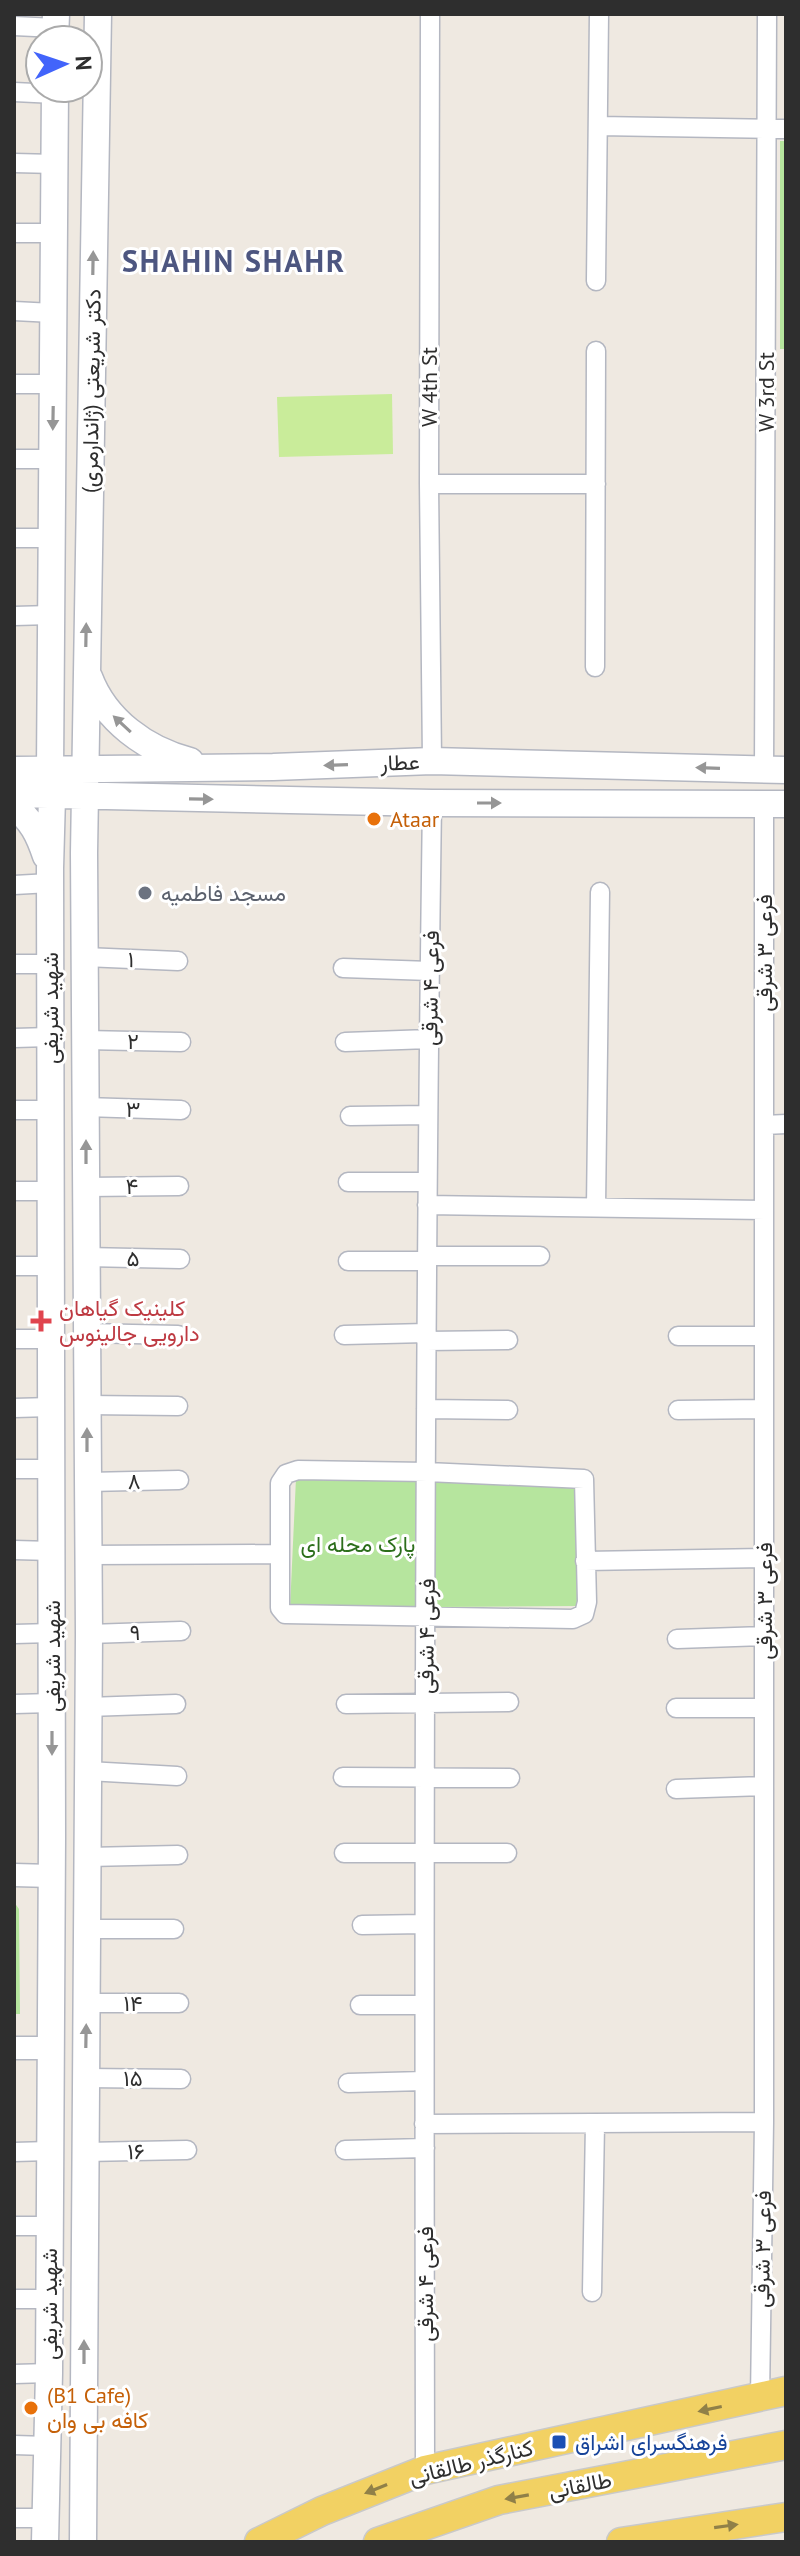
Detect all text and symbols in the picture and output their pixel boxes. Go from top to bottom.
north arrow [24,24,104,104]
text: N [70,55,98,71]
district label: SHAHIN SHAHR [122,241,346,280]
one-way arrow [87,250,99,275]
street label: دکتر شریعتی (ژاندارمری) [75,289,107,493]
street label: W 4th St [415,346,443,427]
street label: W 3rd St [752,352,780,432]
one-way arrow [46,406,59,431]
one-way arrow [80,622,93,647]
one-way arrow [113,715,132,733]
street label: عطار [379,747,420,777]
one-way arrow [323,758,348,771]
one-way arrow [695,762,720,775]
one-way arrow [189,793,214,805]
one-way arrow [477,797,502,809]
place label: Ataar [390,805,440,833]
marker: Ataar [365,810,383,828]
place label: مسجد فاطمیه [161,879,286,907]
marker: مسجد فاطمیه [136,884,154,902]
street label: فرعی ۳ شرقی [750,894,778,1012]
street label: فرعی ۴ شرقی [415,930,445,1046]
street label: ۱ [127,945,135,973]
street label: شهید شریفی [36,952,64,1064]
street label: ۲ [127,1027,139,1055]
street label: ۳ [125,1095,141,1123]
one-way arrow [80,1139,92,1164]
street label: ۴ [125,1172,139,1200]
street label: ۵ [126,1244,140,1272]
place label: کلینیک گیاهان دارویی جالینوس [59,1294,200,1347]
marker: کلینیک گیاهان دارویی جالینوس [30,1310,52,1332]
one-way arrow [81,1427,94,1452]
street label: ۸ [127,1467,141,1495]
park label: پارک محله ای [301,1530,415,1559]
street label: فرعی ۳ شرقی [750,1542,778,1660]
street label: فرعی ۴ شرقی [411,1578,441,1694]
street label: شهید شریفی [38,1600,66,1712]
street label: ۹ [129,1618,141,1646]
one-way arrow [46,1731,58,1756]
street label: ۱۴ [124,1989,142,2017]
one-way arrow [80,2023,92,2048]
street label: ۱۵ [123,2064,143,2092]
street label: ۱۶ [127,2137,145,2165]
street label: فرعی ۳ شرقی [747,2190,777,2308]
street label: فرعی ۴ شرقی [411,2226,439,2342]
street label: شهید شریفی [35,2248,63,2360]
one-way arrow [78,2339,90,2364]
place label: (B1 Cafe) کافه بی وان [47,2381,149,2434]
marker: (B1 Cafe) کافه بی وان [22,2399,40,2417]
one-way arrow [697,2403,722,2416]
place label: فرهنگسرای اشراق [575,2428,728,2456]
street label: کنارگذر طالقانی [406,2433,536,2491]
marker: فرهنگسرای اشراق [550,2433,568,2451]
street label: طالقانی [546,2465,614,2505]
one-way arrow [364,2483,388,2496]
one-way arrow [504,2491,529,2503]
one-way arrow [714,2519,739,2532]

